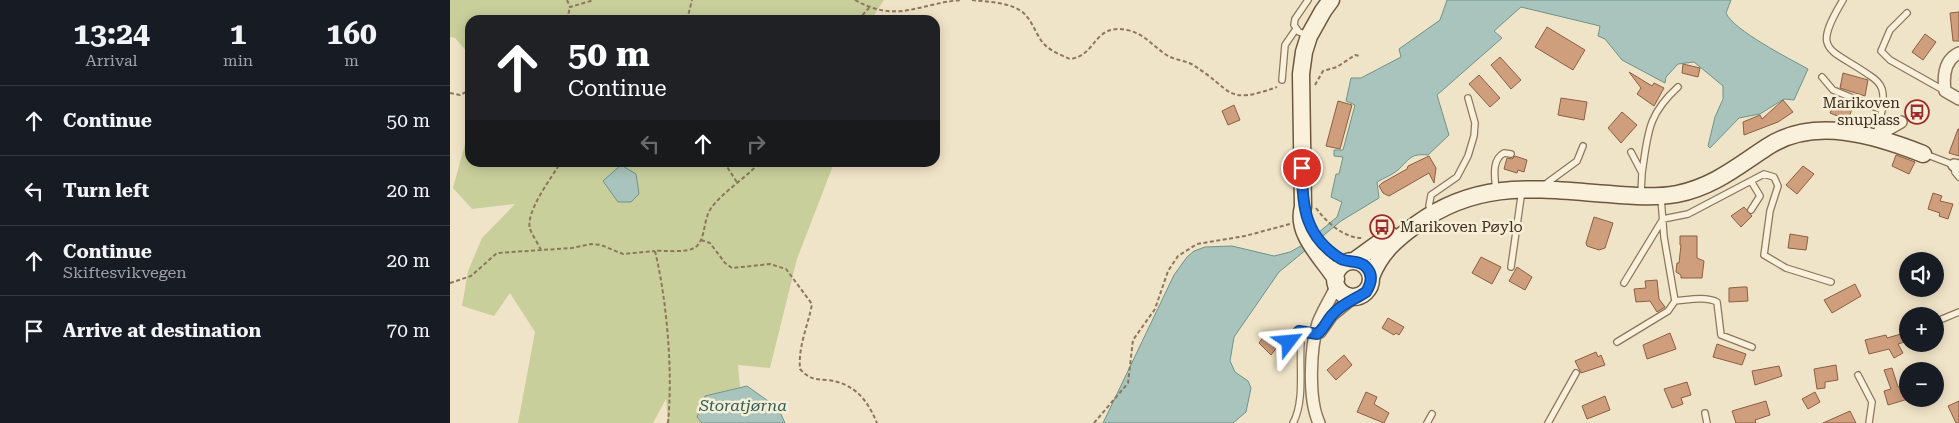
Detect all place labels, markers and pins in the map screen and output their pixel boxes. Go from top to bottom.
place label: Marikoven snuplass [1823,94,1900,129]
bus stop icon: Marikoven snuplass [1904,99,1930,125]
pin [1281,147,1323,189]
bus stop icon: Marikoven Pøylo [1369,214,1395,240]
place label: Marikoven Pøylo [1400,218,1523,236]

